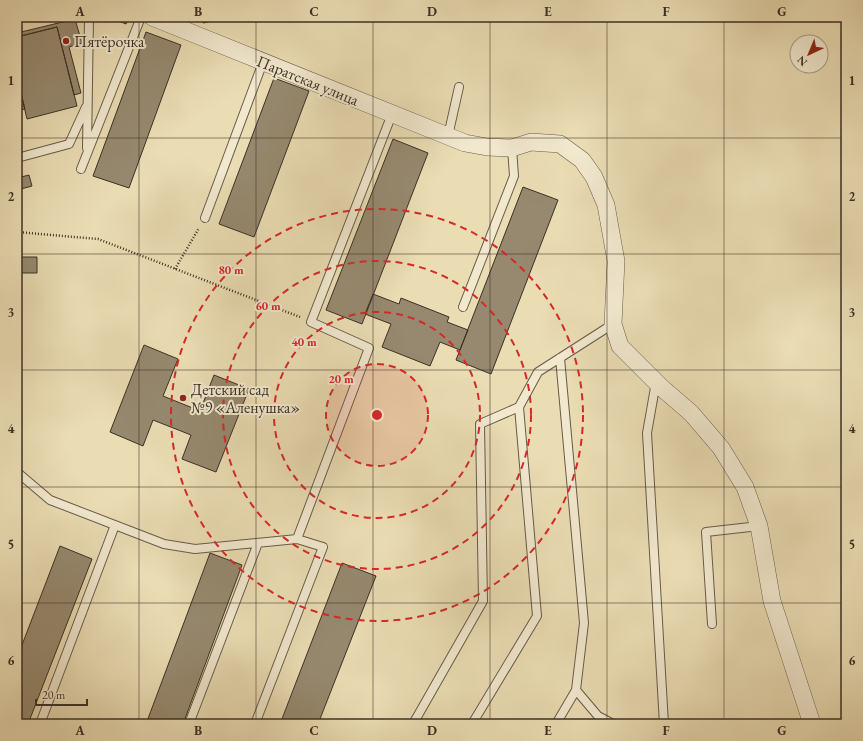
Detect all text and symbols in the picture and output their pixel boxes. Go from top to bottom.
text: A [74,3,85,20]
text: B [194,3,202,20]
text: C [309,3,319,20]
text: D [427,3,437,20]
text: E [544,3,552,20]
text: F [662,3,670,20]
text: G [777,3,787,20]
place label: Пятёрочка [74,31,145,52]
north arrow [789,34,829,74]
marker: Пятёрочка [61,36,71,46]
street label: Паратская улица [254,50,363,111]
text: N [794,53,810,69]
text: 1 [8,72,15,89]
text: 1 [849,72,856,89]
text: 2 [8,188,15,205]
text: 2 [849,188,856,205]
text: 80 m [218,262,244,278]
text: 60 m [255,298,281,314]
text: 3 [8,304,15,321]
text: 3 [849,304,856,321]
text: 40 m [291,334,317,350]
text: 20 m [328,371,354,387]
place label: Детский сад №9 «Аленушка» [191,379,300,418]
marker: Детский сад №9 «Аленушка» [178,393,188,403]
centre of rings [370,408,384,422]
text: 4 [8,420,15,437]
text: 4 [849,420,856,437]
text: 5 [8,536,14,553]
text: 5 [849,536,855,553]
text: 6 [8,652,15,669]
text: 6 [849,652,856,669]
scale bar [36,681,87,707]
text: 20 m [42,687,66,703]
text: A [74,722,85,739]
text: B [194,722,202,739]
text: C [309,722,319,739]
text: D [427,722,437,739]
text: E [544,722,552,739]
text: F [662,722,670,739]
text: G [777,722,787,739]

